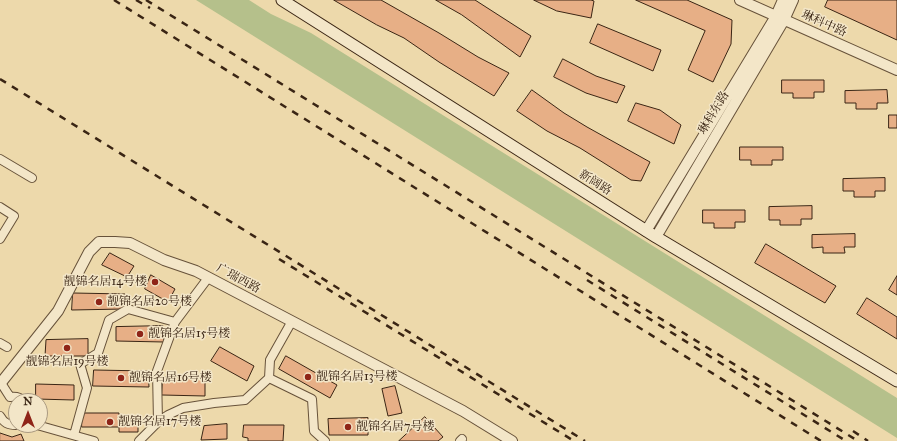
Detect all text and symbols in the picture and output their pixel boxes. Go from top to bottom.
street label: 琳科中路 [799,8,849,40]
street label: 琳科东路 [695,89,733,137]
street label: 新阔路 [576,167,614,199]
street label: 广瑞西路 [213,261,263,297]
place label: 靓锦名居14号楼 [64,275,147,289]
marker: 靓锦名居14号楼 [150,277,160,287]
place label: 靓锦名居20号楼 [107,295,192,309]
marker: 靓锦名居20号楼 [94,297,104,307]
place label: 靓锦名居15号楼 [148,327,230,341]
marker: 靓锦名居15号楼 [135,329,145,339]
marker: 靓锦名居19号楼 [62,343,72,353]
place label: 靓锦名居19号楼 [25,355,109,369]
place label: 靓锦名居13号楼 [316,370,398,384]
place label: 靓锦名居16号楼 [129,371,212,385]
marker: 靓锦名居13号楼 [303,372,313,382]
marker: 靓锦名居16号楼 [116,373,126,383]
north arrow [8,393,48,433]
text: N [23,395,33,408]
place label: 靓锦名居17号楼 [118,415,201,429]
marker: 靓锦名居17号楼 [105,417,115,427]
place label: 靓锦名居7号楼 [356,420,434,434]
marker: 靓锦名居7号楼 [343,422,353,432]

